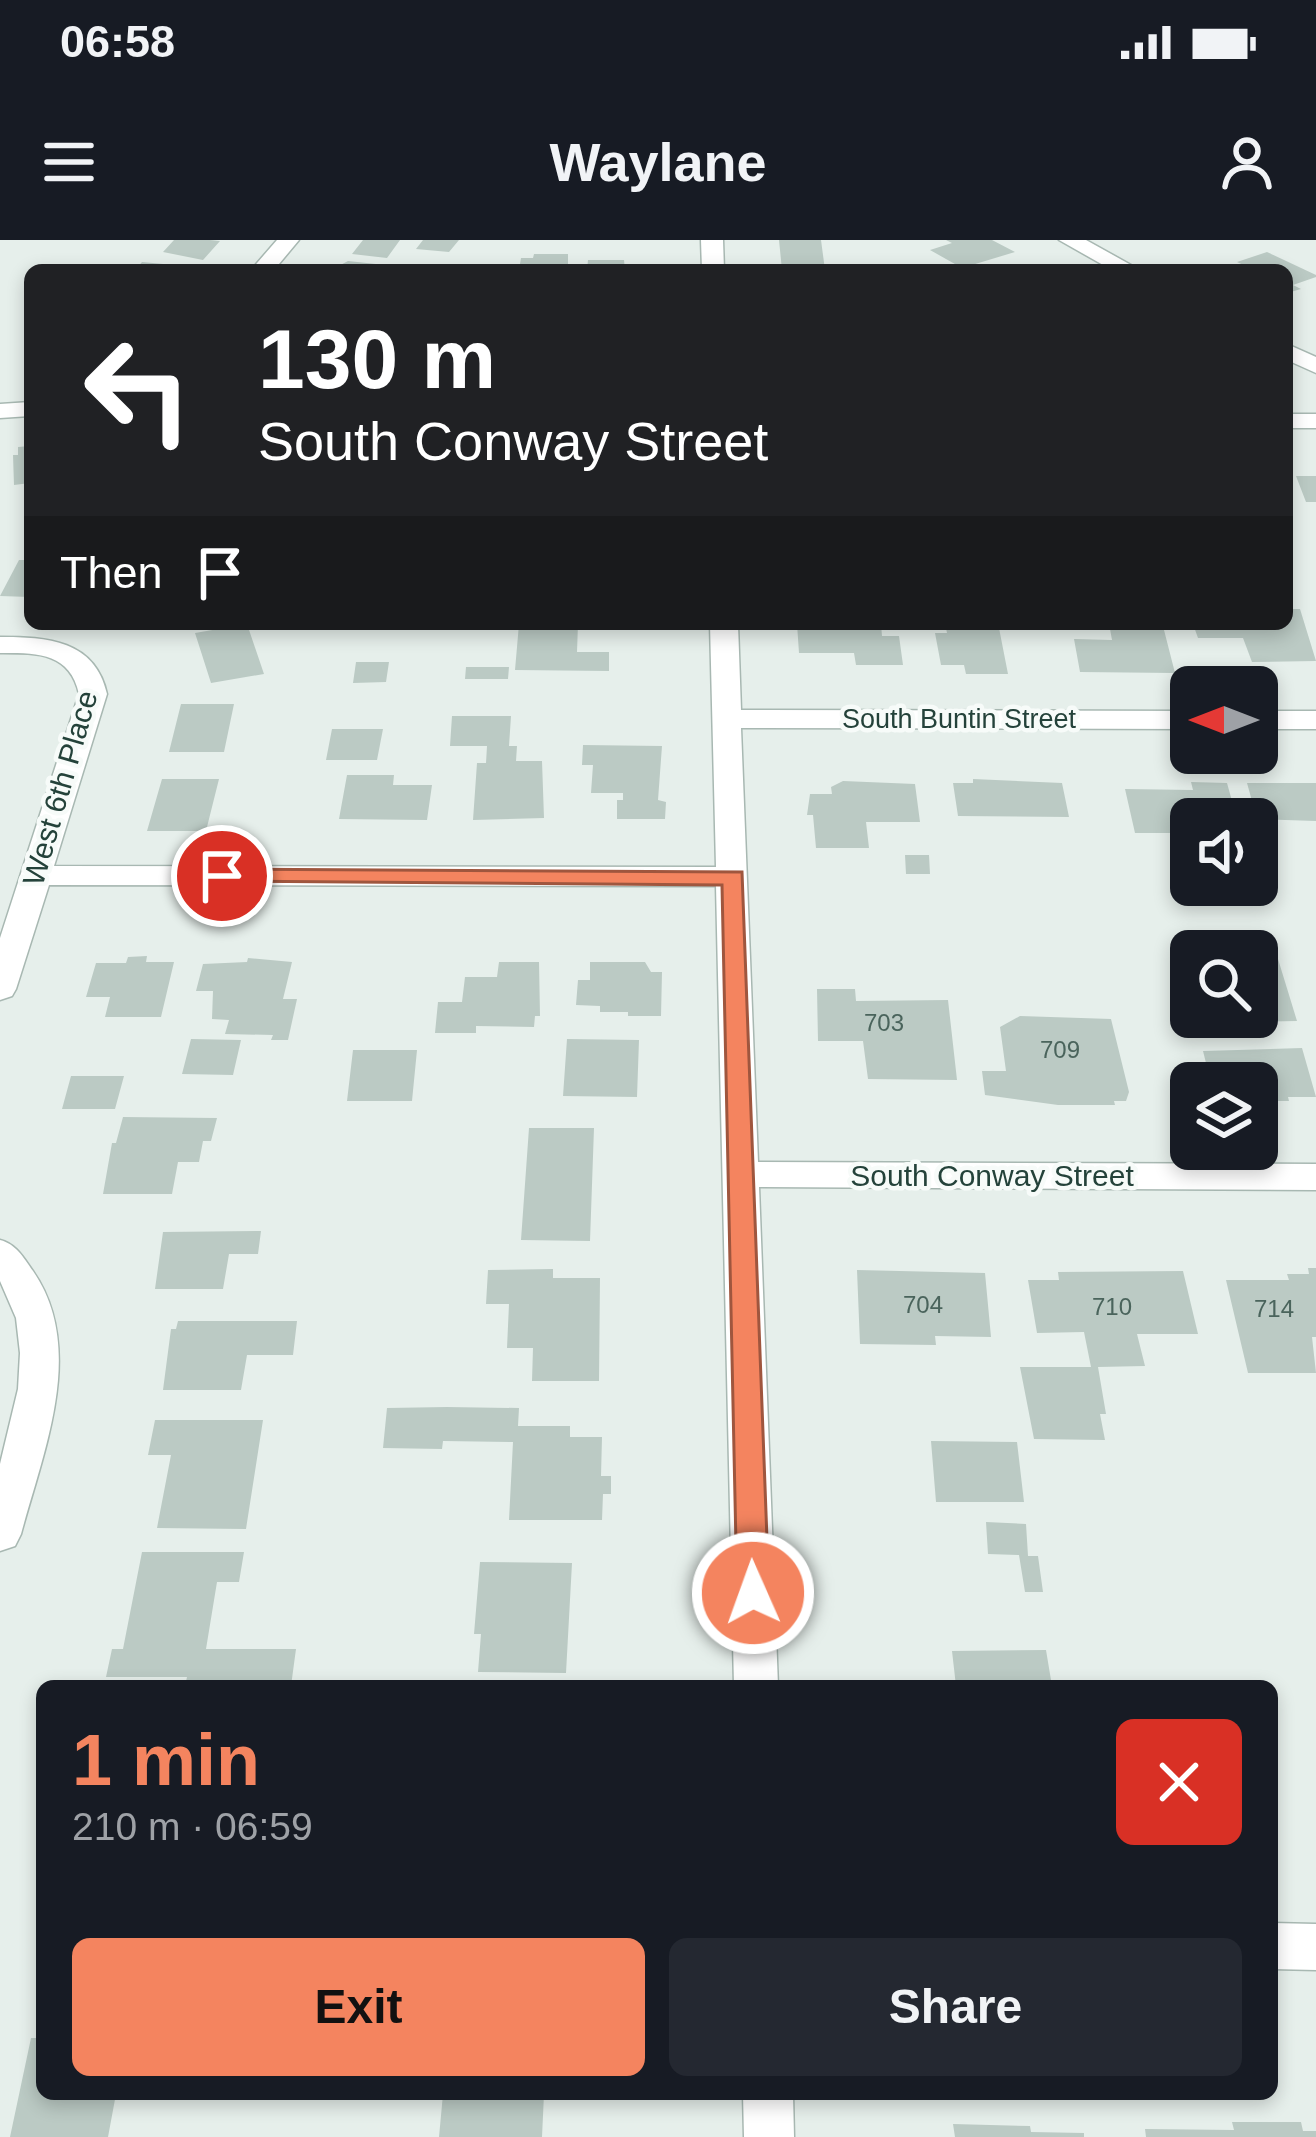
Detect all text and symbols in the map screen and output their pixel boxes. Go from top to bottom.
text: 06:58 [60,16,175,67]
icon: menu [36,129,102,195]
icon: person [1214,129,1280,195]
text: Waylane [549,132,767,192]
icon: left [60,312,216,468]
text: 130 m [258,312,496,406]
text: South Conway Street [258,411,768,471]
icon: arrive [187,540,253,606]
text: Then [60,547,163,598]
north arrow [1170,666,1278,774]
map controls [1170,666,1278,1170]
street label: West 6th Place [16,687,104,889]
street label: South Buntin Street [842,704,1077,734]
button: sound [1170,798,1278,906]
pin [171,825,273,927]
icon: arrive [189,843,255,909]
button: search [1170,930,1278,1038]
house number: 703 [864,1009,904,1036]
house number: 709 [1040,1036,1080,1063]
button: layers [1170,1062,1278,1170]
street label: South Conway Street [850,1159,1134,1192]
house number: 704 [903,1291,943,1318]
house number: 710 [1092,1293,1132,1320]
house number: 714 [1254,1295,1294,1322]
position arrow [690,1530,816,1656]
button: close [1116,1719,1242,1845]
text: 1 min [72,1720,260,1800]
text: 210 m · 06:59 [72,1805,313,1848]
button: Exit [72,1938,645,2076]
button: Share [669,1938,1242,2076]

